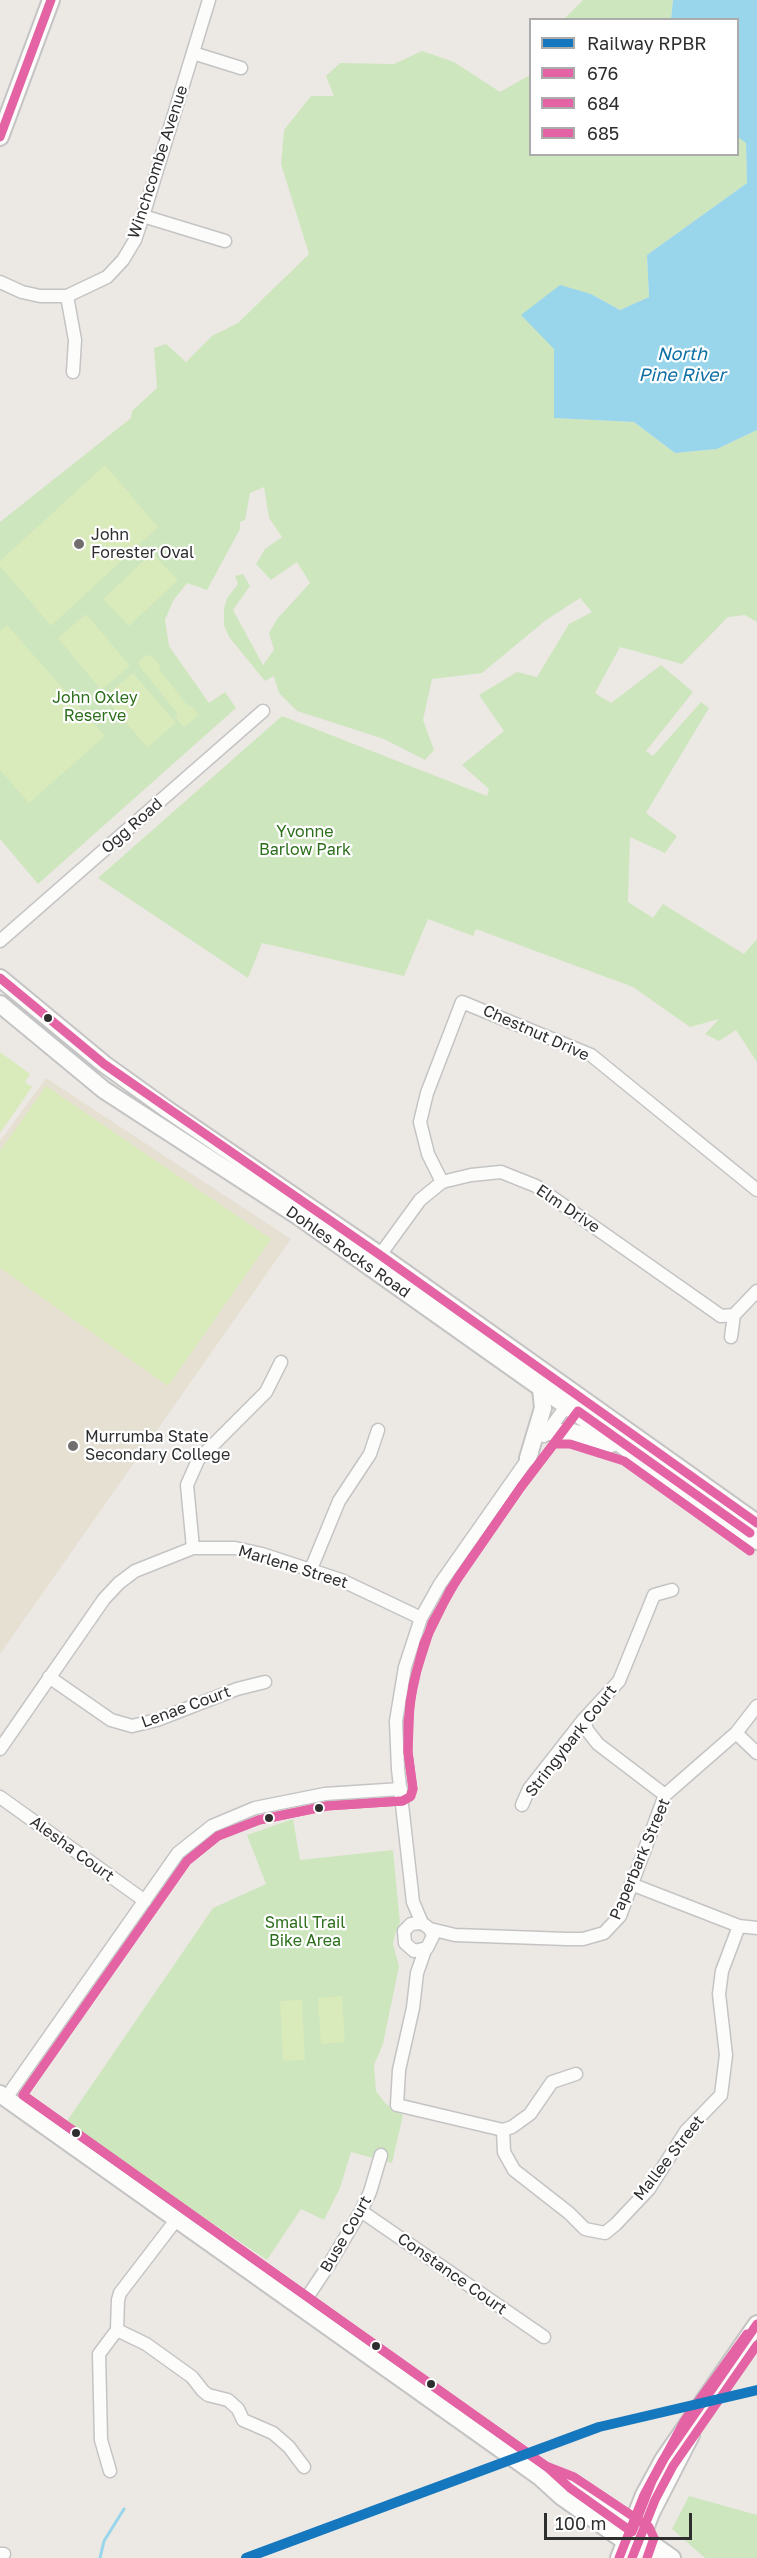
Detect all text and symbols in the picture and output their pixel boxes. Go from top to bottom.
legend [529,18,739,156]
text: Railway RPBR [587,32,707,54]
text: 676 [587,62,618,84]
street label: Winchcombe Avenue [124,83,192,241]
text: 684 [587,92,620,114]
text: 685 [587,122,619,144]
water label: North Pine River [639,343,725,386]
place label: John Forester Oval [91,525,194,563]
marker: John Forester Oval [72,537,86,551]
park label: John Oxley Reserve [52,688,138,726]
street label: Ogg Road [98,794,166,858]
park label: Yvonne Barlow Park [259,822,351,860]
street label: Chestnut Drive [480,1001,592,1065]
unlabelled marker [42,1012,54,1024]
street label: Elm Drive [533,1181,603,1237]
street label: Dohles Rocks Road [282,1202,414,1302]
place label: Murrumba State Secondary College [85,1427,230,1465]
marker: Murrumba State Secondary College [66,1439,80,1453]
street label: Marlene Street [236,1541,350,1593]
street label: Stringybark Court [521,1681,621,1801]
street label: Lenae Court [139,1682,233,1732]
street label: Paperbark Street [606,1795,674,1923]
unlabelled marker [313,1802,325,1814]
street label: Alesha Court [26,1812,118,1886]
unlabelled marker [263,1812,275,1824]
park label: Small Trail Bike Area [265,1913,345,1951]
street label: Mallee Street [630,2112,708,2204]
unlabelled marker [70,2127,82,2139]
street label: Buse Court [316,2192,376,2276]
street label: Constance Court [394,2229,510,2319]
unlabelled marker [370,2340,382,2352]
unlabelled marker [425,2378,437,2390]
scale bar [547,2501,696,2539]
text: 100 m [555,2512,606,2534]

